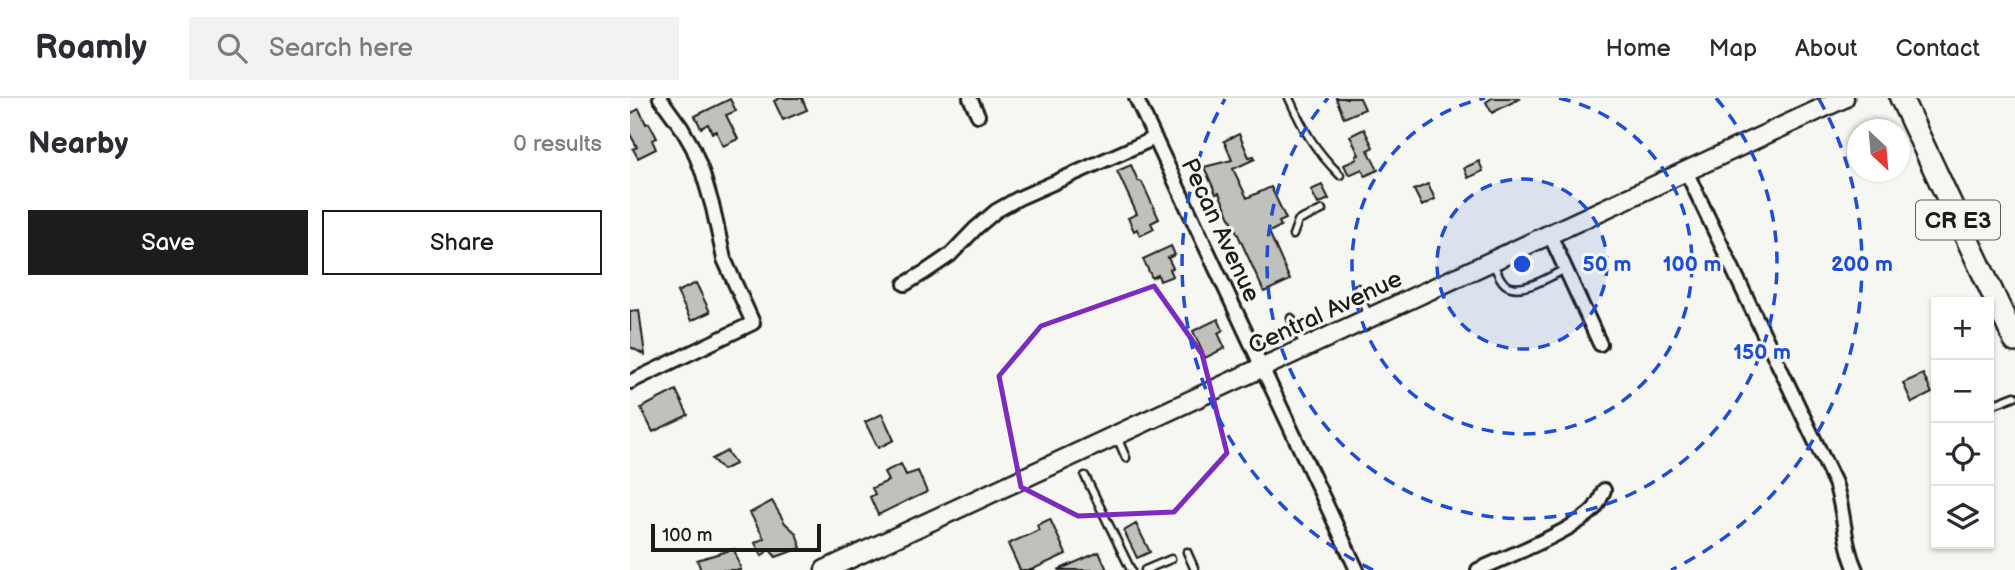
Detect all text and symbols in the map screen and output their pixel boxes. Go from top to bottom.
search box [189,17,679,80]
text: Roamly [35,28,147,68]
icon: search [213,29,251,67]
text: Search here [269,33,413,64]
text: Home [1606,34,1671,63]
text: Map [1709,34,1757,63]
text: About [1795,34,1857,63]
text: Contact [1895,34,1980,63]
north arrow [1847,119,1910,182]
text: Nearby [28,126,128,162]
text: 0 results [513,130,602,158]
street label: Pecan Avenue [1175,154,1267,307]
road number: CR E3 [1916,200,2000,239]
button: Save [28,210,308,275]
button: Share [322,210,602,275]
centre of rings [1510,252,1534,276]
text: 50 m [1583,252,1631,277]
text: 100 m [1663,252,1721,277]
text: 200 m [1831,252,1893,277]
street label: Central Avenue [1244,264,1407,361]
map controls [1931,297,1994,549]
button: + [1931,297,1994,360]
text: 150 m [1733,340,1791,365]
button: − [1931,360,1994,423]
button: locate [1931,423,1994,486]
button: layers [1931,486,1994,549]
scale bar [651,521,821,553]
text: 100 m [662,524,713,547]

